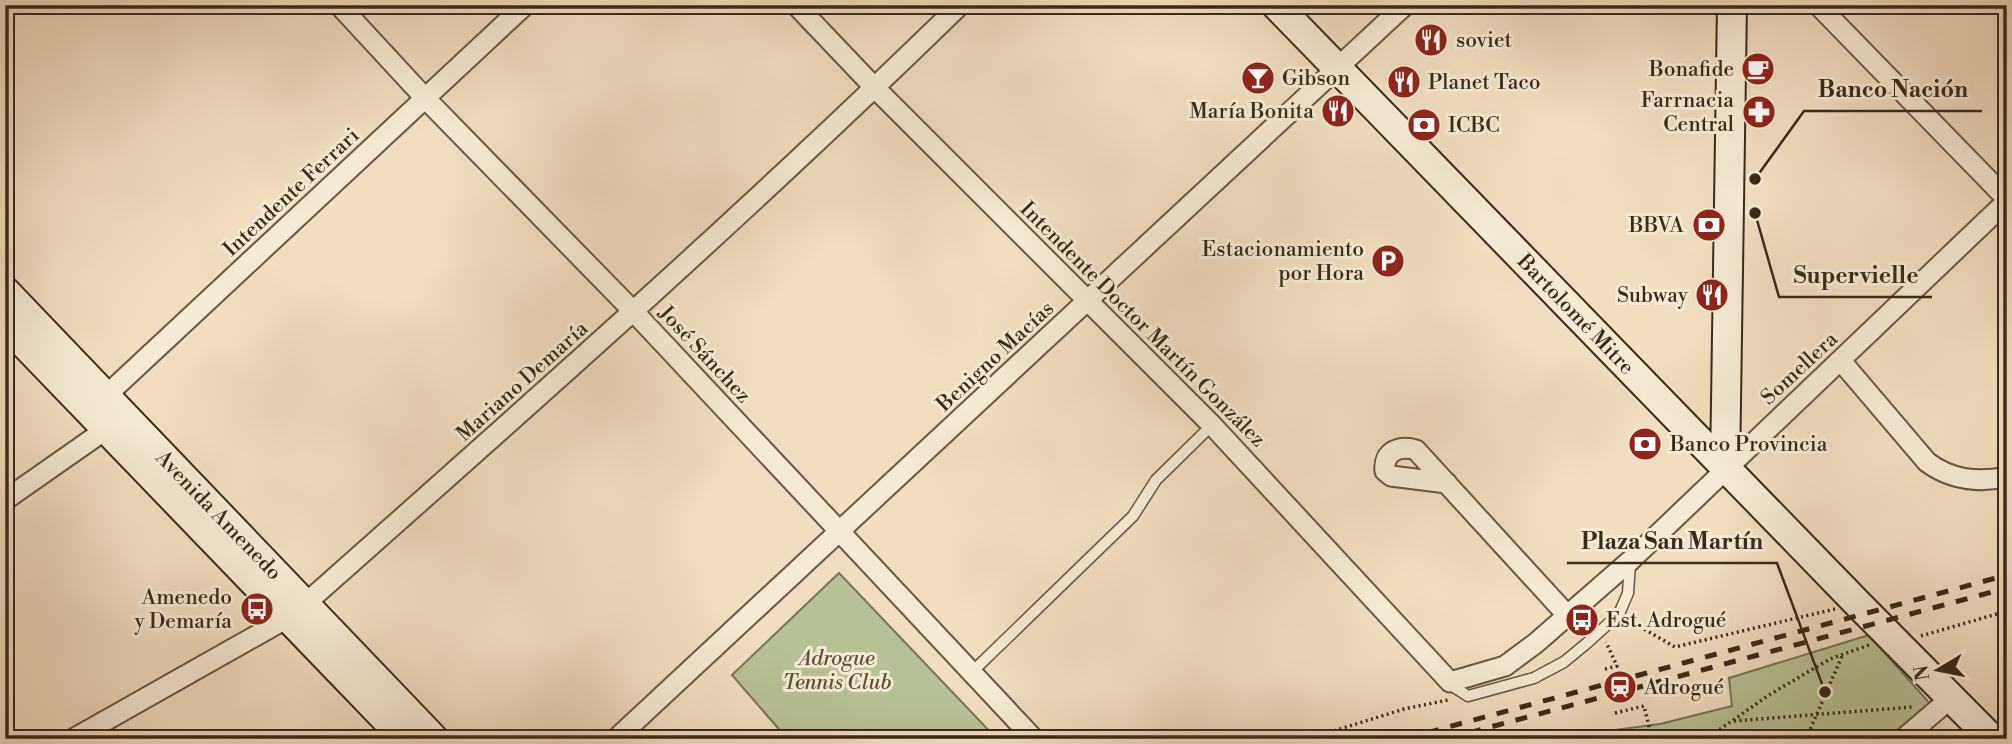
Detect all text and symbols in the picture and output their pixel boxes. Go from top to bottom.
restaurant icon: soviet [1412,21,1450,59]
place label: soviet [1456,28,1513,54]
cafe icon: Bonafide [1739,50,1777,88]
place label: Bonafide [1648,57,1734,83]
bar icon: Gibson [1239,59,1277,97]
restaurant icon: Planet Taco [1385,63,1423,101]
place label: Gibson [1282,66,1350,92]
callout: Banco Nación [1804,67,1982,111]
place label: Planet Taco [1428,70,1541,96]
text: Banco Nación [1818,76,1968,104]
place label: Farrnacia Central [1641,88,1734,138]
restaurant icon: María Bonita [1319,92,1357,130]
pharmacy icon: Farrnacia Central [1740,93,1778,131]
place label: María Bonita [1189,99,1314,125]
bank icon: ICBC [1405,106,1443,144]
place label: ICBC [1448,113,1500,139]
street label: Intendente Ferrari [218,123,365,262]
street label: Intendente Doctor Martín González [1014,196,1271,453]
bank icon: BBVA [1690,206,1728,244]
place label: BBVA [1628,213,1685,239]
place label: Estacionamiento por Hora [1202,237,1364,287]
parking icon: Estacionamiento por Hora [1369,242,1407,280]
street label: Bartolomé Mitre [1511,248,1639,380]
callout: Supervielle [1779,253,1932,297]
text: Supervielle [1793,262,1919,290]
restaurant icon: Subway [1693,276,1731,314]
place label: Subway [1617,283,1689,309]
street label: Benigno Macías [931,296,1060,418]
street label: José Sánchez [652,300,756,409]
street label: Mariano Demaría [452,316,594,448]
street label: Somellera [1756,326,1844,411]
bank icon: Banco Provincia [1626,425,1664,463]
place label: Banco Provincia [1669,432,1828,458]
street label: Avenida Amenedo [149,445,287,586]
callout: Plaza San Martín [1567,519,1777,563]
text: Plaza San Martín [1581,528,1763,556]
place label: Amenedo y Demaría [133,585,232,635]
bus stop icon: Amenedo y Demaría [238,590,276,628]
bus stop icon: Est. Adrogué [1563,601,1601,639]
place label: Est. Adrogué [1606,608,1726,634]
north arrow [1904,636,1974,706]
park label: Adrogue Tennis Club [783,646,891,696]
text: N [1909,663,1935,682]
station icon: Adrogué [1601,668,1639,706]
place label: Adrogué [1643,675,1724,701]

